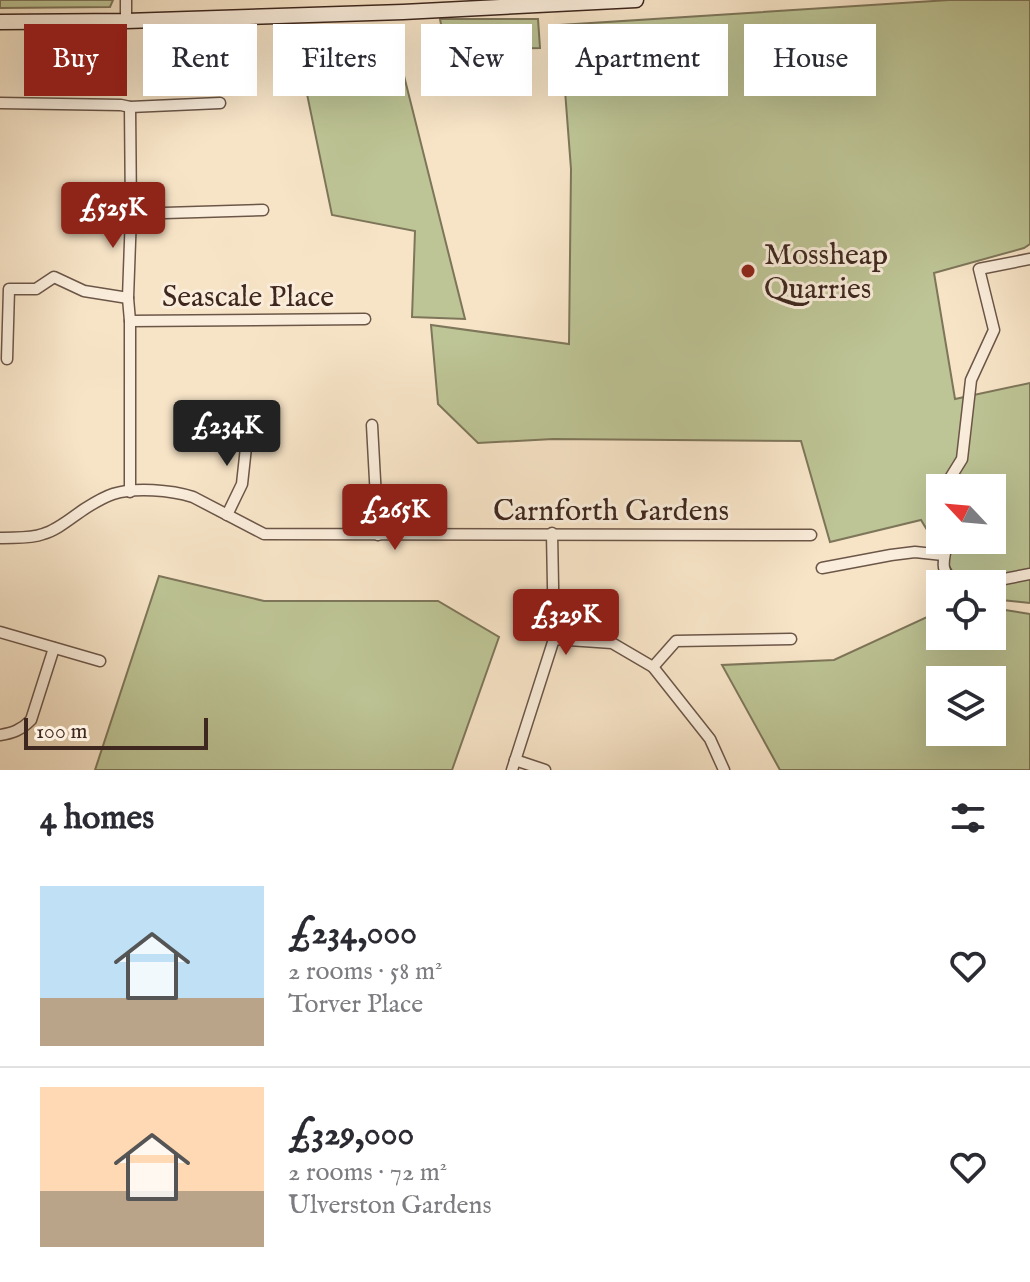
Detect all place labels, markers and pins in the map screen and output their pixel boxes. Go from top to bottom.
pin: £525K [57,182,169,250]
place label: Mossheap Quarries [764,237,888,309]
marker: Mossheap Quarries [739,262,757,280]
pin: £234K [171,400,283,468]
pin: £265K [339,484,451,552]
pin: £329K [510,589,622,657]

